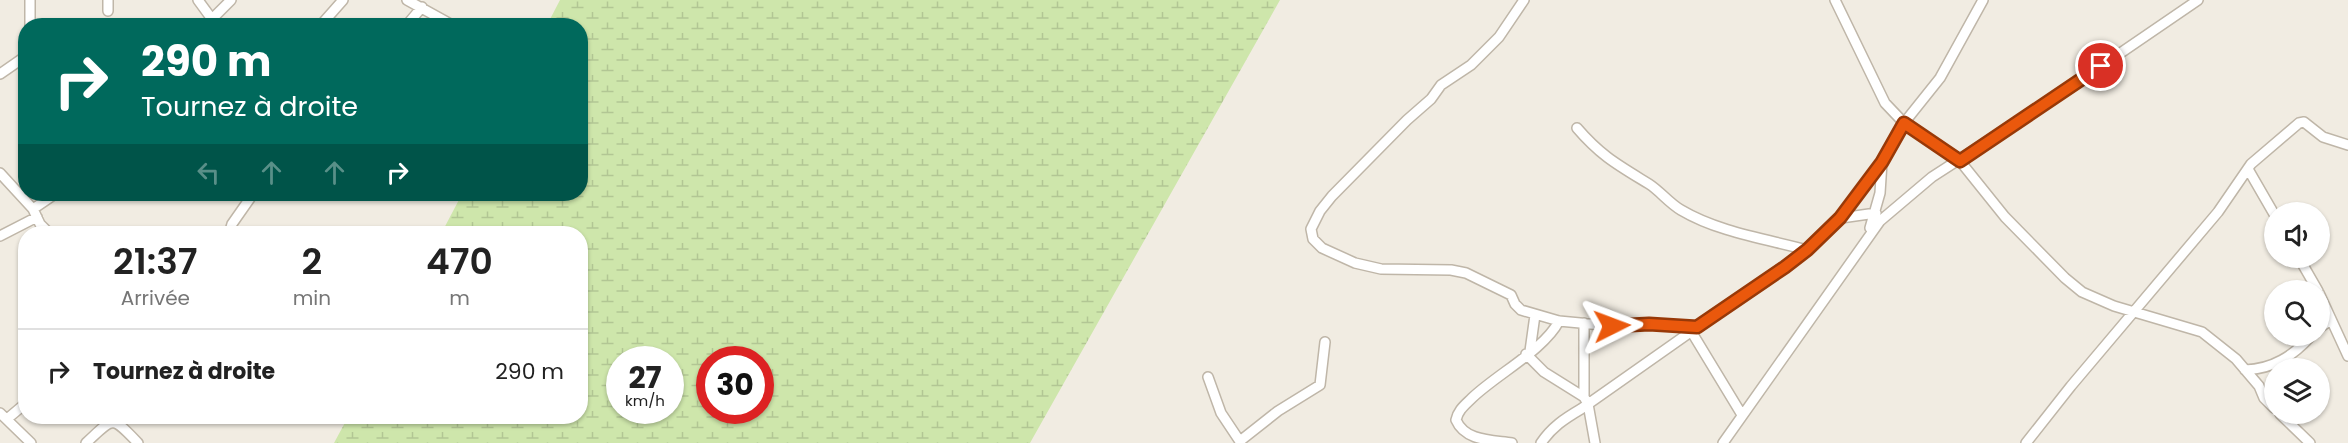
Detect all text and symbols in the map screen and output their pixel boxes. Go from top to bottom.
text: 290 m [141,32,272,91]
pin [2075,40,2126,91]
icon: right [42,42,120,120]
icon: arrive [2084,49,2117,82]
text: Tournez à droite [141,88,358,125]
icon: left [192,156,225,189]
icon: ahead [255,156,288,189]
icon: ahead [318,156,351,189]
icon: right [381,156,414,189]
map controls [2264,202,2330,424]
button: sound [2264,202,2330,268]
text: 21:37 [113,236,198,287]
text: 2 [301,236,322,287]
text: 470 [426,236,493,287]
button: search [2264,280,2330,346]
text: Arrivée [121,284,190,312]
text: min [293,284,331,312]
text: m [449,284,470,312]
position arrow [1580,294,1644,358]
speed limit sign: 30 [696,346,774,424]
icon: right [42,355,75,388]
text: Tournez à droite [93,356,275,387]
text: 290 m [495,356,564,387]
text: 27 [628,356,662,399]
button: layers [2264,358,2330,424]
text: km/h [625,390,665,411]

